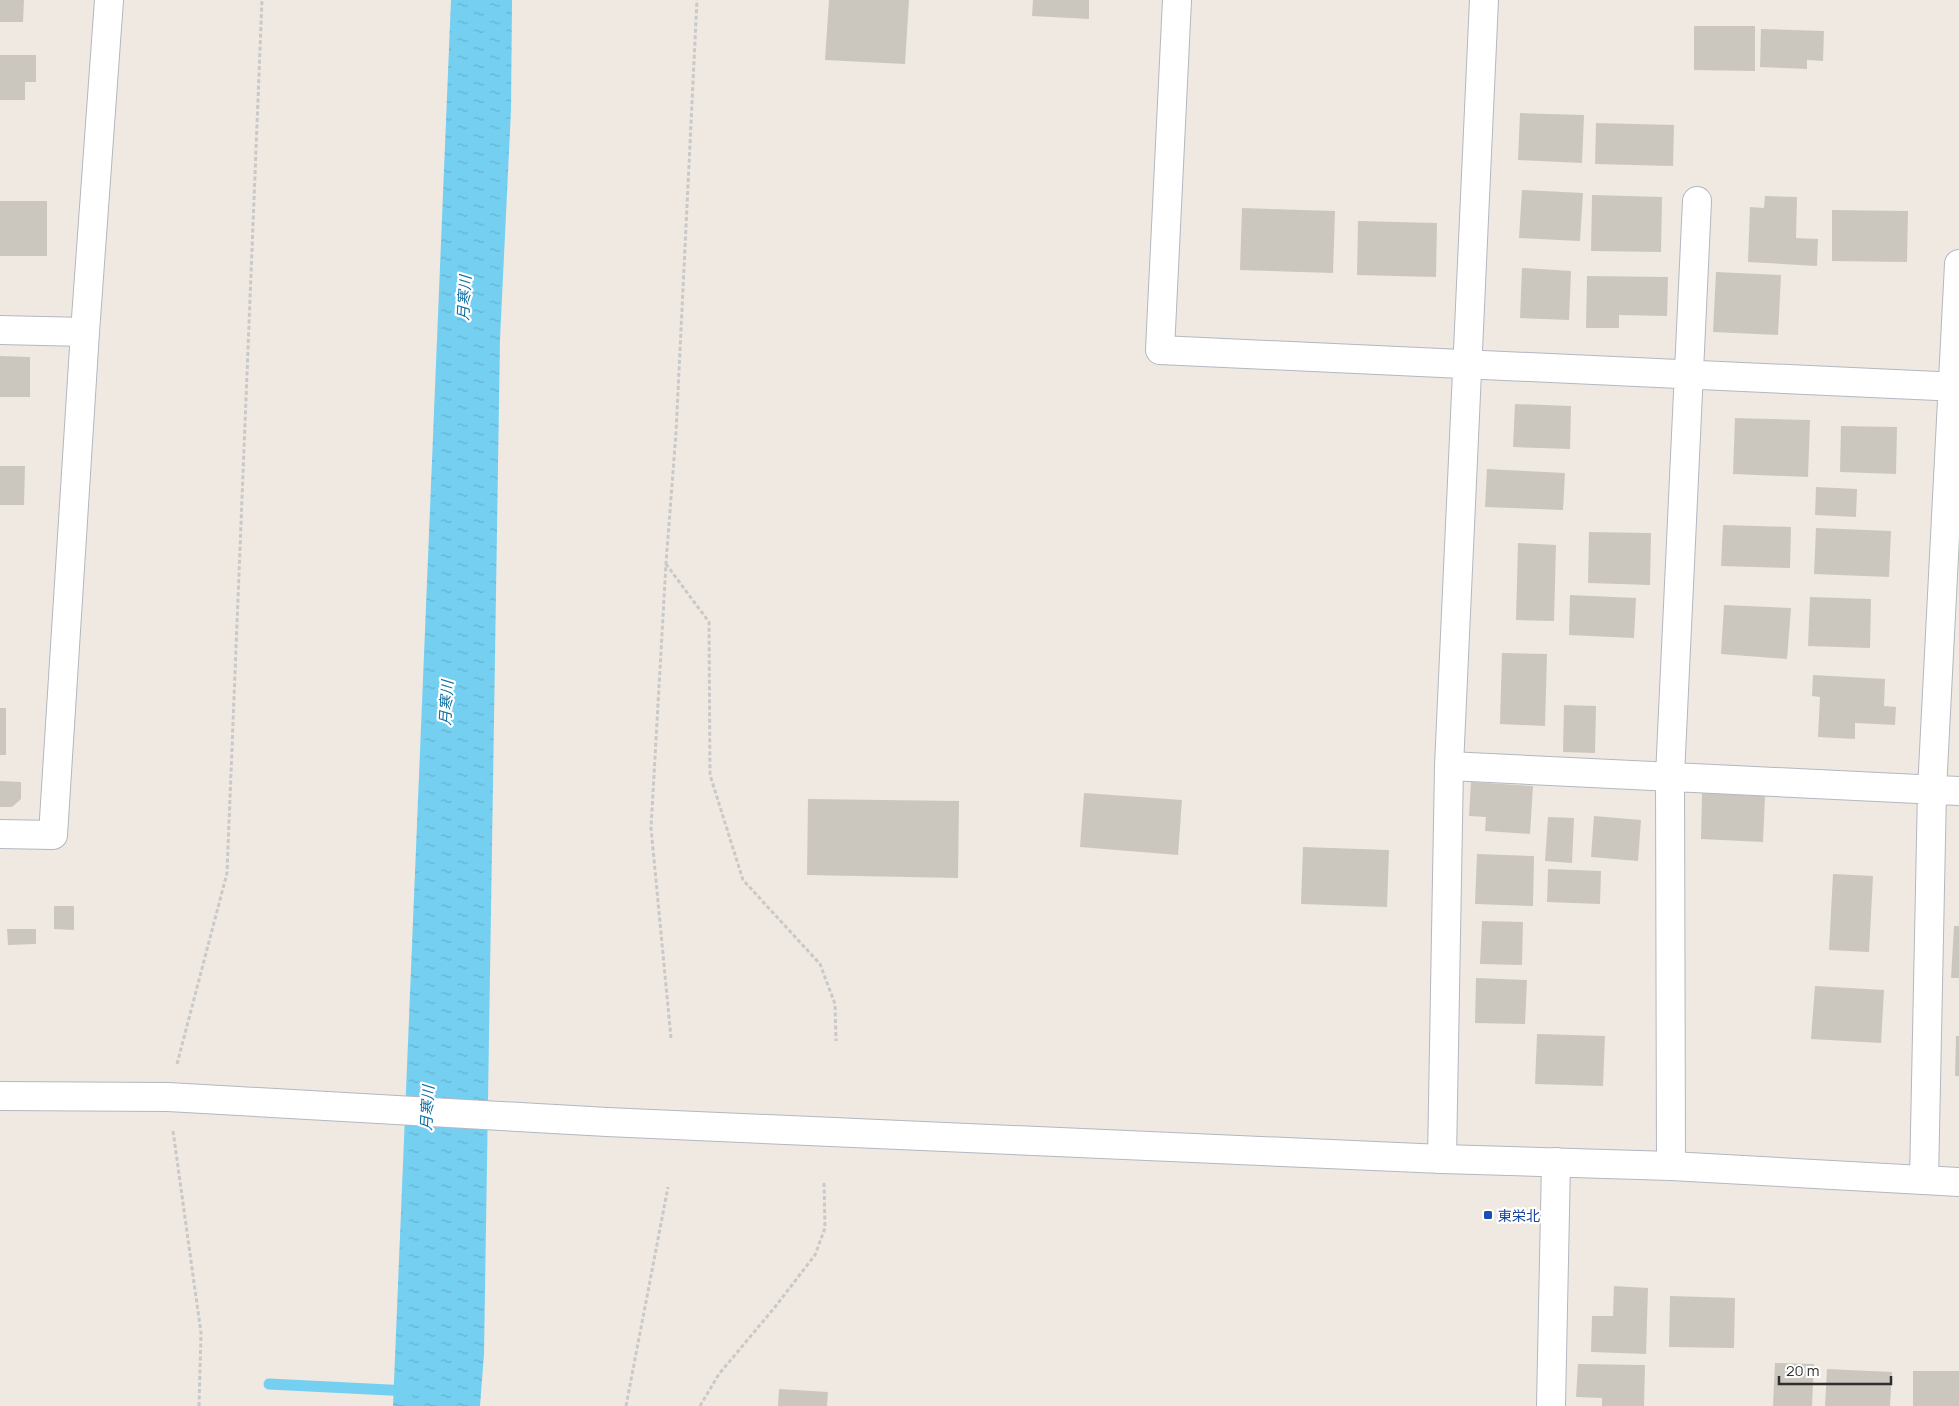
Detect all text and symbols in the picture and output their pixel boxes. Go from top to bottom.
water label: 月寒川 [452,273,476,321]
water label: 月寒川 [434,678,458,726]
water label: 月寒川 [415,1083,439,1131]
place label: 東栄北 [1498,1206,1540,1225]
marker: 東栄北 [1482,1209,1494,1221]
scale bar [1779,1354,1892,1386]
text: 20 m [1786,1360,1819,1381]

